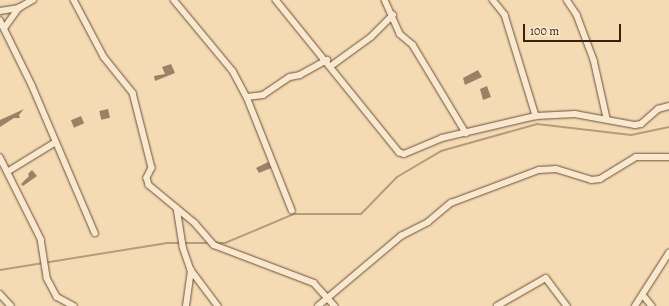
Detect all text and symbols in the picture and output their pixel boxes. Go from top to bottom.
scale bar [525,16,623,42]
text: 100 m [530,23,559,39]

